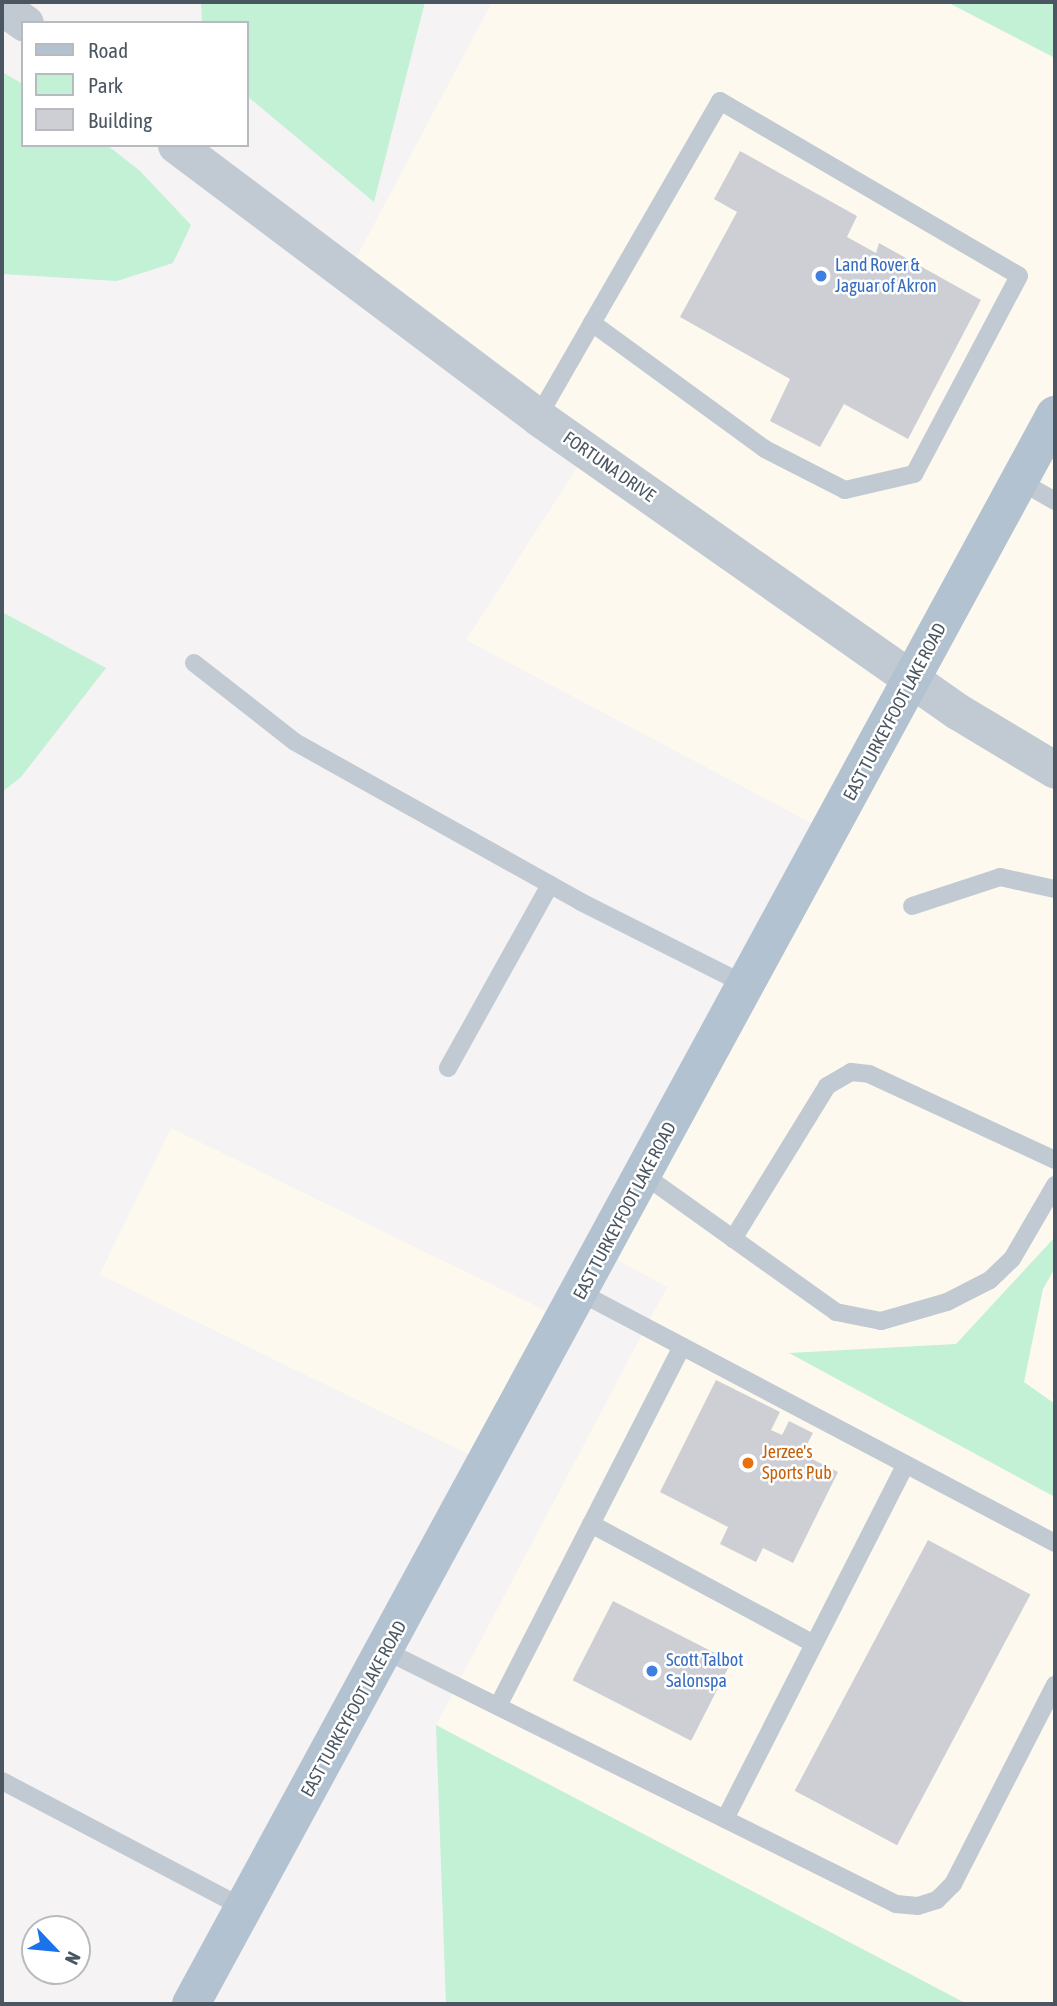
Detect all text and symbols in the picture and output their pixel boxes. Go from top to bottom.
legend [21,21,248,147]
text: Road [88,38,128,62]
text: Park [88,73,123,97]
text: Building [88,108,152,132]
place label: Land Rover & Jaguar of Akron [835,255,937,298]
marker: Land Rover & Jaguar of Akron [813,268,829,284]
street label: FORTUNA DRIVE [559,427,659,507]
street label: EAST TURKEYFOOT LAKE ROAD [839,620,951,804]
street label: EAST TURKEYFOOT LAKE ROAD [569,1119,681,1303]
place label: Jerzee's Sports Pub [762,1442,832,1484]
marker: Jerzee's Sports Pub [740,1455,756,1471]
street label: EAST TURKEYFOOT LAKE ROAD [297,1617,411,1801]
place label: Scott Talbot Salonspa [666,1650,743,1692]
marker: Scott Talbot Salonspa [644,1663,660,1679]
north arrow [21,1915,91,1985]
text: N [61,1948,85,1968]

